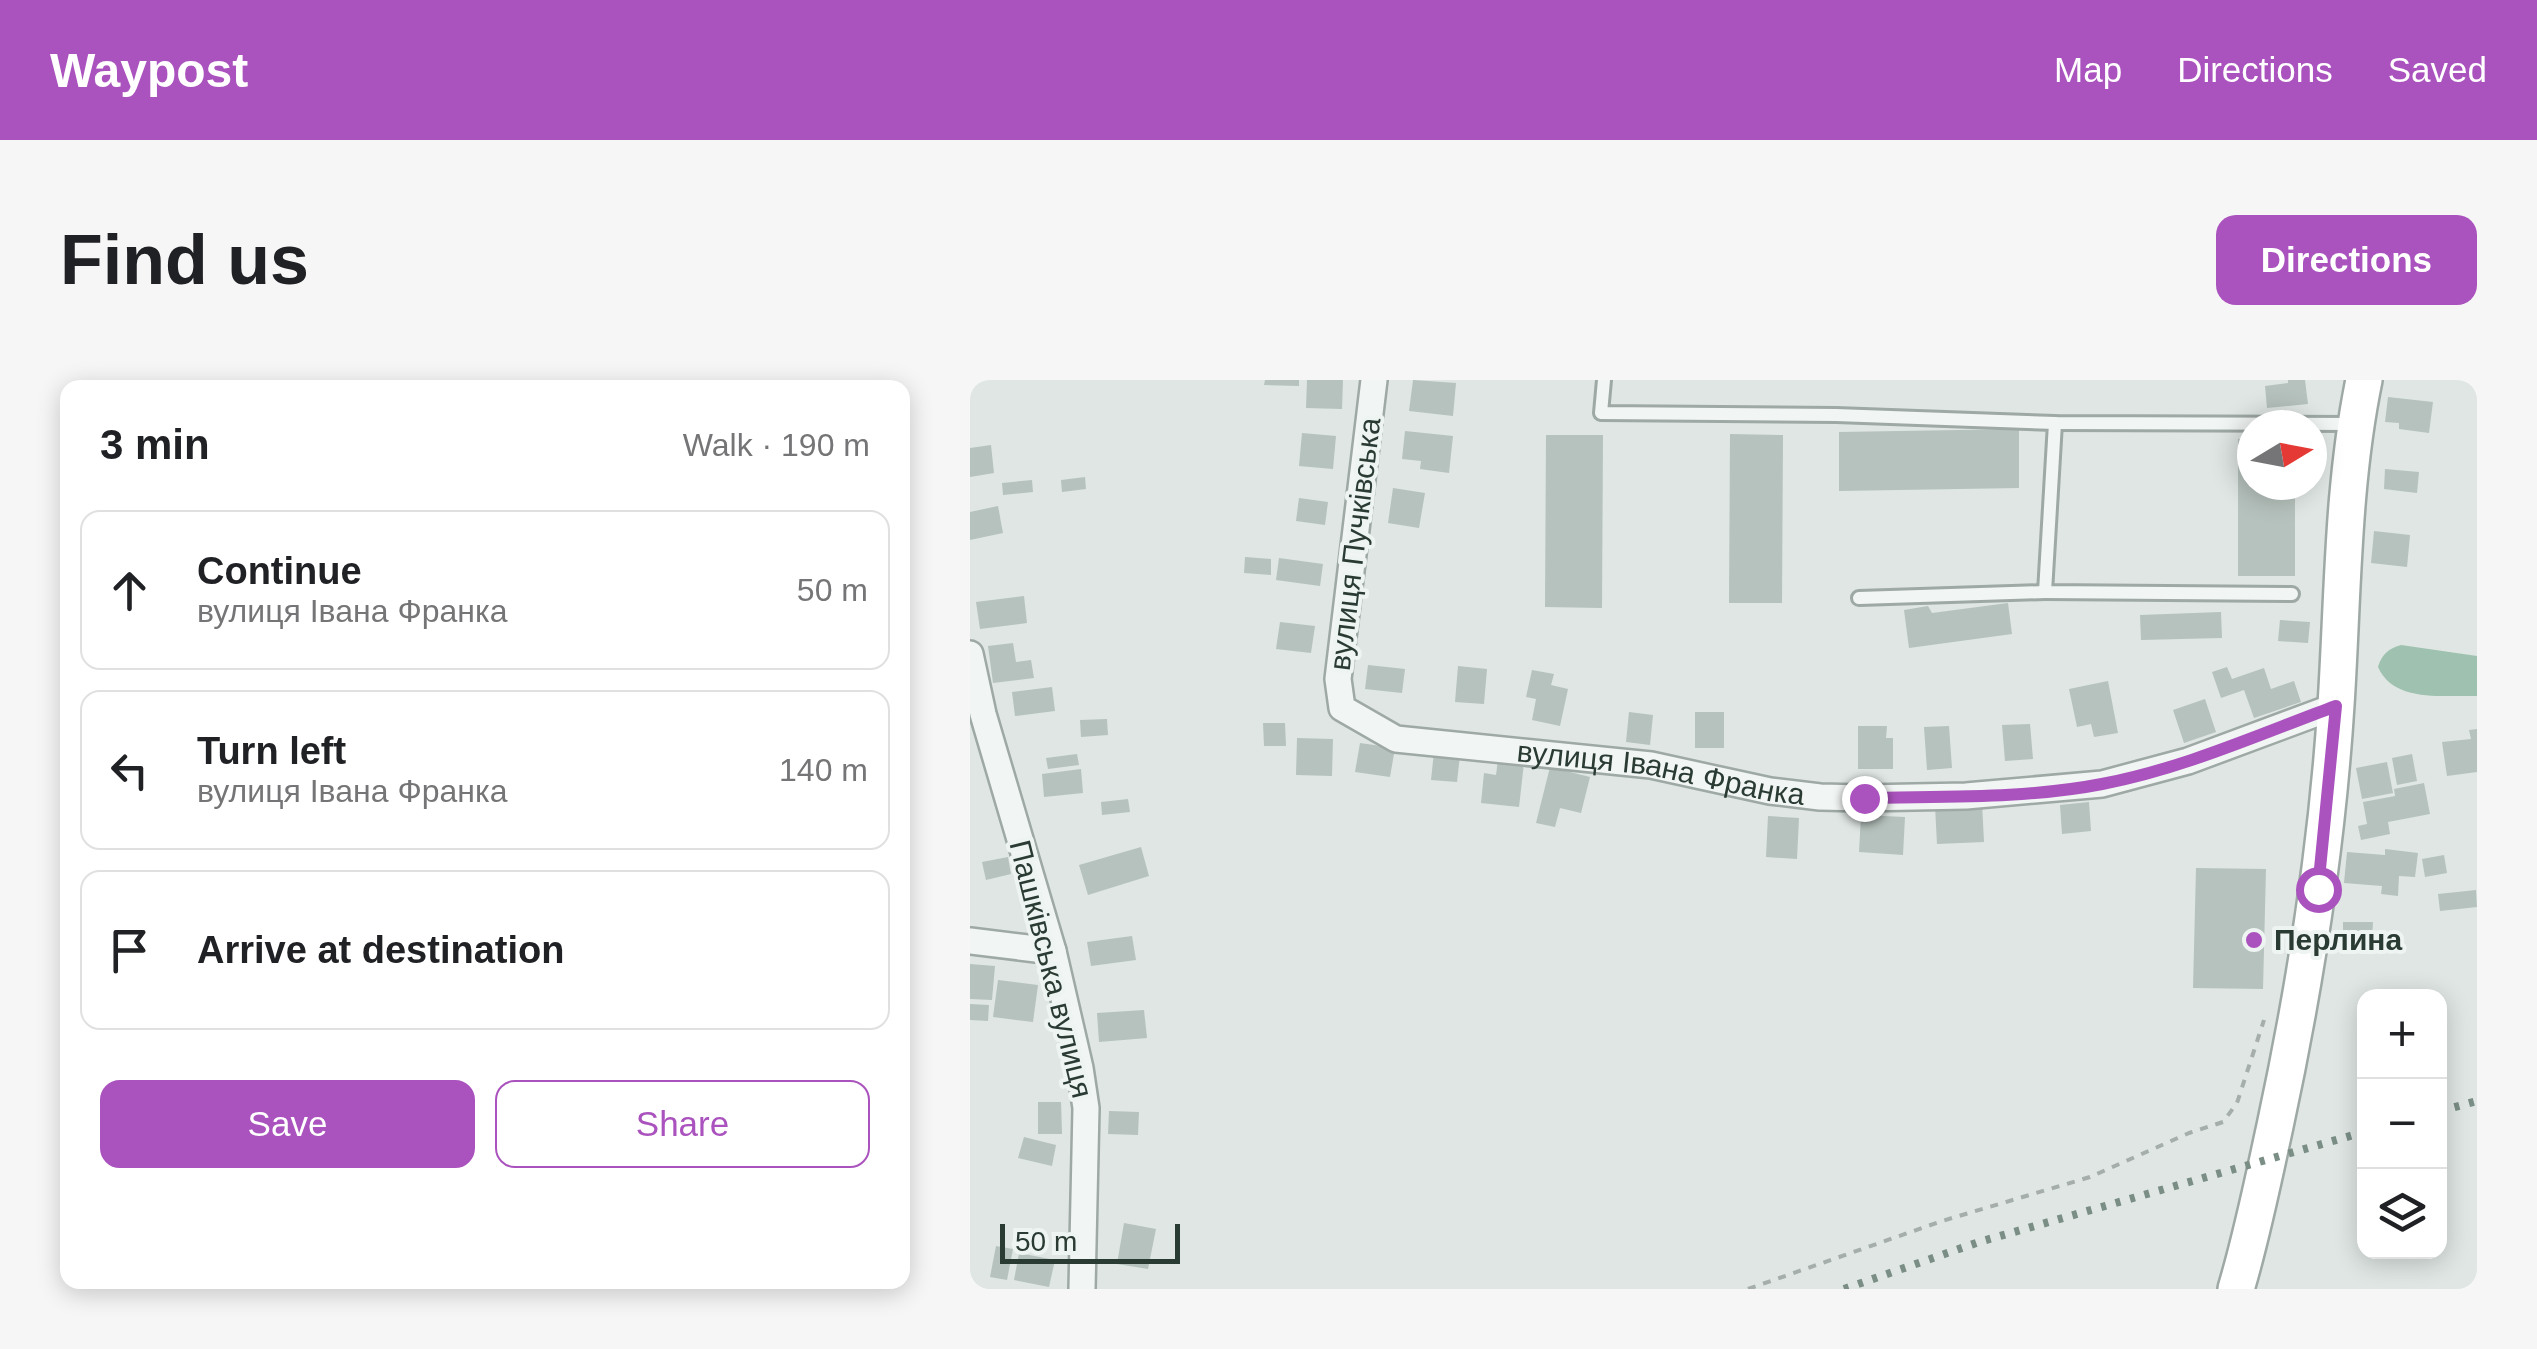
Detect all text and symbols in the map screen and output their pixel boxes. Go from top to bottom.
text: Waypost [50,44,248,97]
text: Map [2054,50,2122,89]
text: Directions [2177,50,2333,89]
text: Saved [2388,50,2487,89]
button: Directions [2216,215,2477,305]
text: Find us [60,221,309,299]
north arrow [2237,410,2327,500]
street label: вулиця Пучківська [1323,415,1386,672]
text: 3 min [100,421,210,468]
text: Walk · 190 m [683,427,870,463]
text: Continue [197,550,362,592]
icon: ahead [102,563,157,618]
text: 50 m [797,572,868,608]
text: вулиця Івана Франка [197,593,507,629]
text: Turn left [197,730,346,772]
street label: вулиця Івана Франка [1515,734,1807,811]
icon: left [102,743,157,798]
text: 140 m [779,752,868,788]
text: вулиця Івана Франка [197,773,507,809]
route end [1842,776,1888,822]
street label: Пашківська вулиця [1003,837,1099,1101]
route start [2296,867,2342,913]
icon: arrive [102,923,157,978]
place label: Перлина [2274,923,2402,956]
text: Arrive at destination [197,929,564,971]
marker: Перлина [2243,929,2265,951]
map controls [2357,989,2447,1259]
button: + [2357,989,2447,1079]
button: − [2357,1079,2447,1169]
button: Save [100,1080,475,1168]
button: Share [495,1080,870,1168]
button: layers [2357,1169,2447,1259]
scale bar [1000,1219,1180,1264]
text: 50 m [1015,1226,1077,1257]

